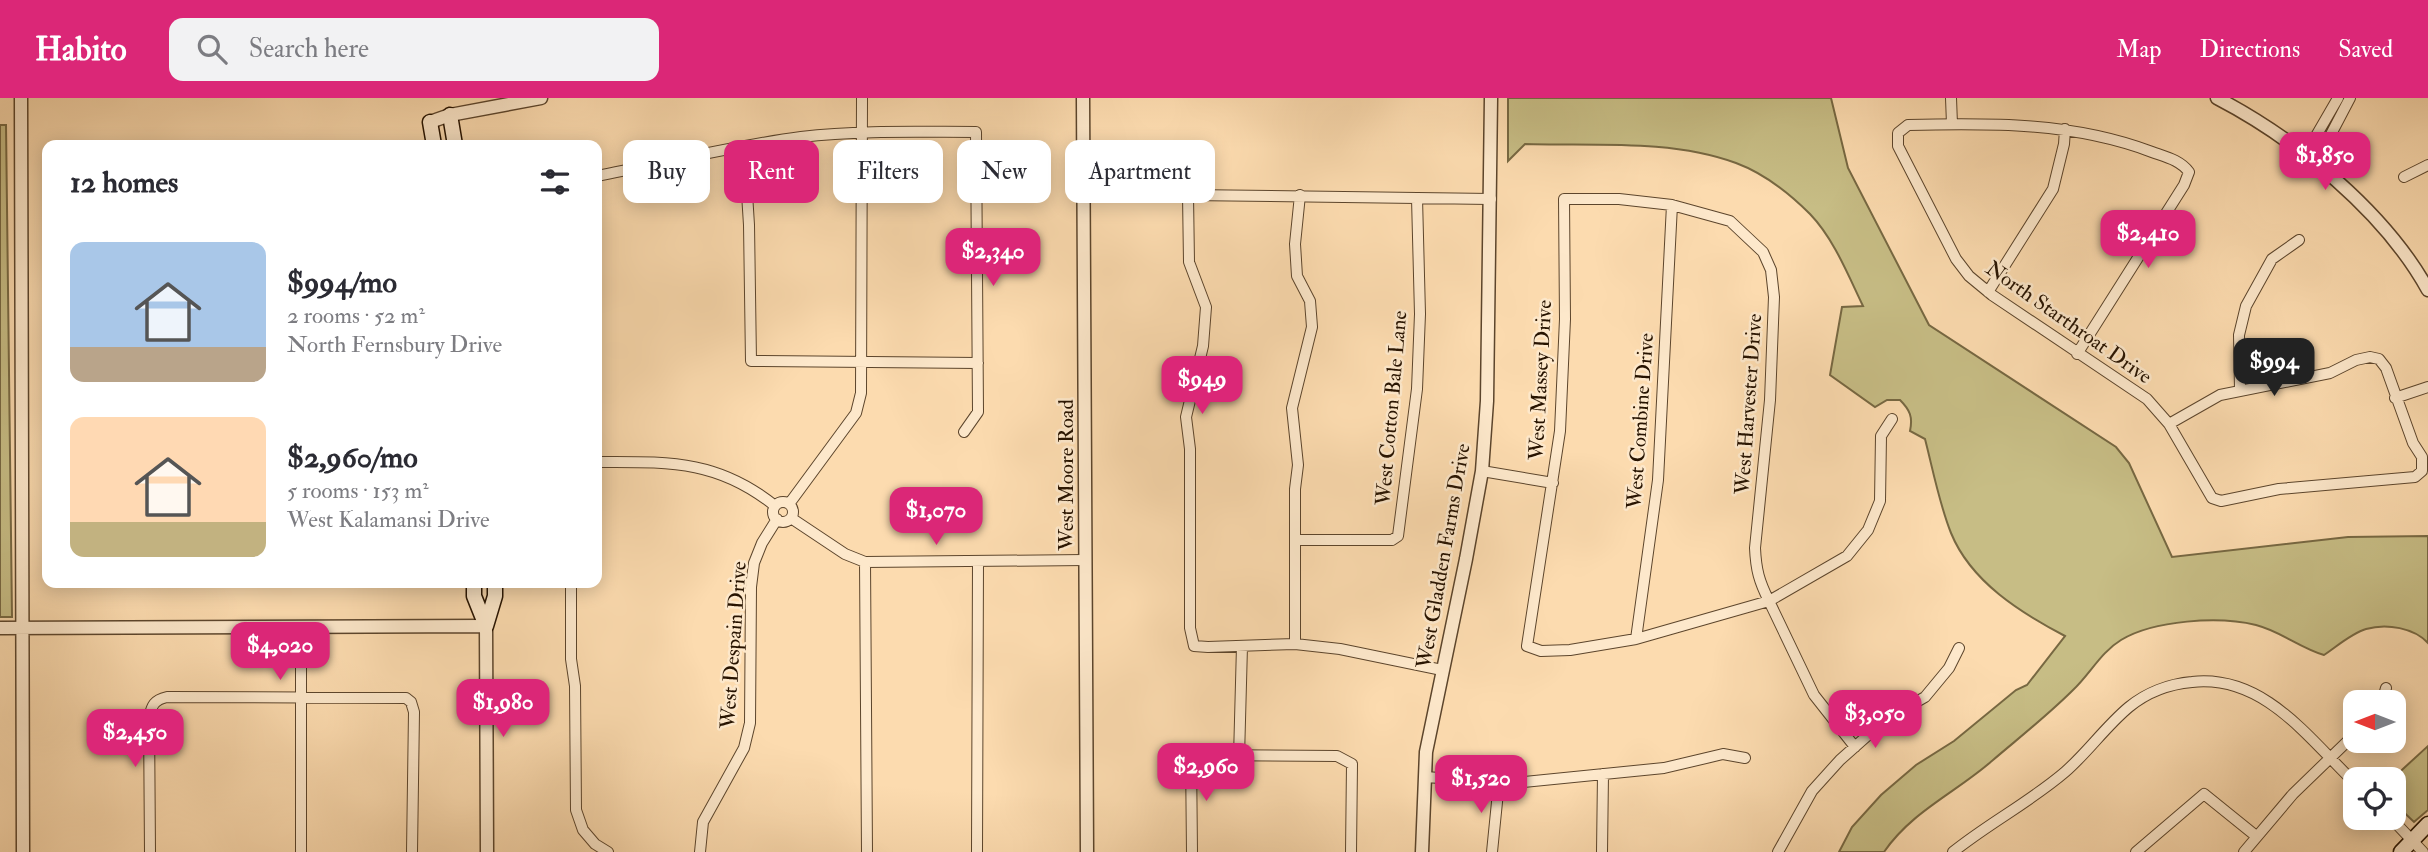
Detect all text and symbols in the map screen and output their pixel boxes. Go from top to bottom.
search box [169,18,659,81]
text: Habito [35,29,127,70]
icon: search [193,30,231,68]
text: Search here [249,33,369,65]
text: Map [2116,34,2161,65]
text: Directions [2199,34,2300,65]
text: Saved [2338,34,2393,65]
pin: $1,850 [2268,132,2382,192]
chip: Buy [623,140,710,203]
chip: Rent [724,140,819,203]
chip: Filters [833,140,943,203]
chip: New [957,140,1051,203]
chip: Apartment [1065,140,1215,203]
text: $1,850 [2295,140,2355,169]
icon: filters [536,163,574,201]
text: 12 homes [70,164,178,201]
pin: $2,410 [2091,211,2205,270]
text: $2,410 [2117,218,2179,247]
pin: $2,340 [936,228,1050,288]
text: $2,340 [961,236,1025,265]
street label: North Starthroat Drive [1980,255,2157,390]
text: $994/mo [287,264,397,301]
icon: home [126,270,210,354]
street label: West Massey Drive [1523,299,1558,462]
text: 2 rooms · 52 m² [287,301,425,330]
street label: West Cotton Bale Lane [1369,309,1413,508]
street label: West Harvester Drive [1729,312,1768,496]
text: North Fernsbury Drive [287,330,502,359]
street label: West Combine Drive [1621,332,1660,511]
pin: $994 [2233,338,2315,398]
text: $994 [2250,346,2299,375]
pin: $949 [1161,356,1243,416]
text: $949 [1178,364,1227,393]
street label: West Moore Road [1053,399,1080,552]
text: $2,960/mo [287,439,418,476]
street label: West Gladden Farms Drive [1410,441,1477,672]
icon: home [126,445,210,529]
text: 5 rooms · 153 m² [287,476,429,505]
pin: $1,070 [879,488,993,547]
text: $1,070 [906,495,966,524]
text: West Kalamansi Drive [287,505,490,534]
street label: West Despain Drive [714,560,753,731]
pin: $4,020 [223,622,337,682]
text: $4,020 [247,630,313,659]
pin: $1,980 [446,680,560,739]
text: $1,980 [472,687,534,716]
pin: $3,050 [1818,690,1932,750]
north arrow [2343,690,2406,752]
map controls [2343,690,2406,830]
text: $3,050 [1845,698,1905,727]
pin: $2,450 [78,710,192,769]
text: $2,450 [103,717,167,746]
pin: $2,960 [1149,744,1263,803]
text: $2,960 [1173,751,1239,780]
pin: $1,520 [1424,756,1538,815]
text: $1,520 [1451,763,1511,792]
button: locate [2343,767,2406,830]

